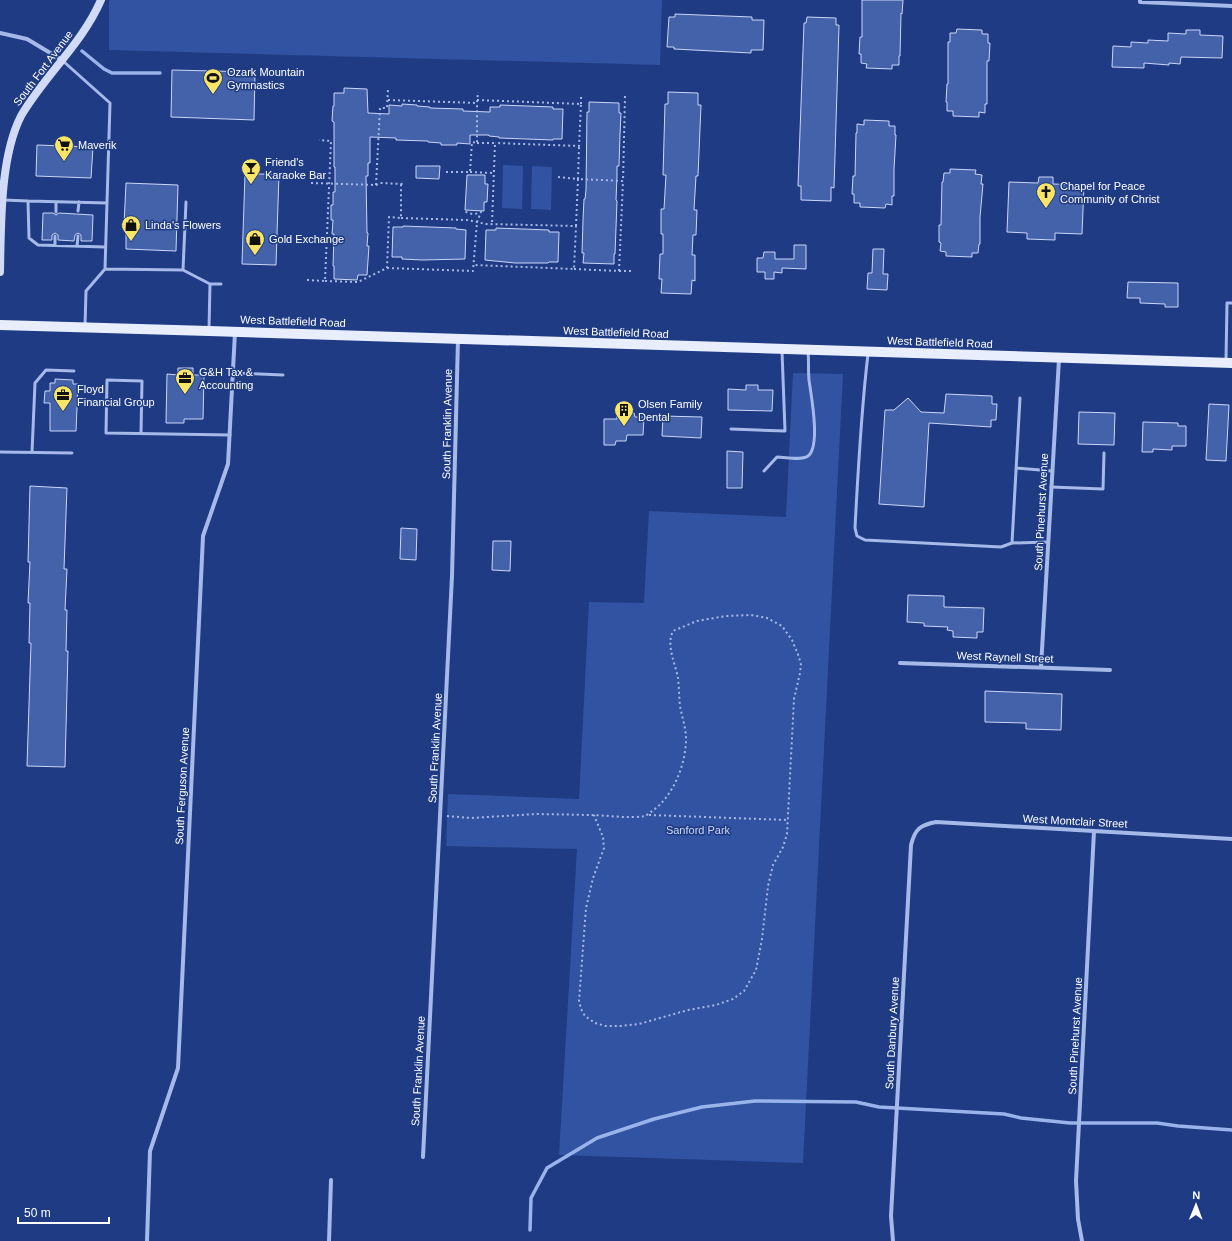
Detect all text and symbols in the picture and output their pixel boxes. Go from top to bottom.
street label: South Fort Avenue [11,28,75,108]
place label: Ozark Mountain Gymnastics [227,66,305,91]
sports icon: Ozark Mountain Gymnastics [202,67,224,95]
supermarket icon: Maverik [53,134,75,162]
place label: Maverik [78,139,117,151]
place label: Friend's Karaoke Bar [265,156,326,181]
bar icon: Friend's Karaoke Bar [240,157,262,185]
place label: Chapel for Peace Community of Christ [1060,180,1160,205]
church icon: Chapel for Peace Community of Christ [1035,181,1057,209]
shop icon: Linda's Flowers [120,214,142,242]
place label: Linda's Flowers [145,219,222,231]
shop icon: Gold Exchange [244,228,266,256]
place label: Gold Exchange [269,233,344,245]
street label: West Battlefield Road [240,313,346,329]
street label: West Battlefield Road [563,324,669,340]
street label: West Battlefield Road [887,334,993,350]
place label: G&H Tax & Accounting [199,366,254,391]
office icon: G&H Tax & Accounting [174,367,196,395]
street label: South Franklin Avenue [440,369,454,479]
place label: Floyd Financial Group [77,383,155,408]
office icon: Floyd Financial Group [52,384,74,412]
place label: Olsen Family Dental [638,398,703,423]
building icon: Olsen Family Dental [613,399,635,427]
street label: South Pinehurst Avenue [1032,453,1050,571]
street label: West Raynell Street [956,649,1054,665]
street label: South Franklin Avenue [426,693,444,803]
street label: South Ferguson Avenue [173,727,191,845]
street label: West Montclair Street [1022,812,1128,830]
park label: Sanford Park [666,824,731,836]
street label: South Danbury Avenue [883,976,901,1090]
street label: South Pinehurst Avenue [1066,977,1084,1095]
street label: South Franklin Avenue [409,1016,427,1126]
north arrow [1176,1185,1216,1225]
text: N [1192,1189,1200,1201]
scale bar [18,1199,109,1225]
text: 50 m [24,1206,51,1220]

